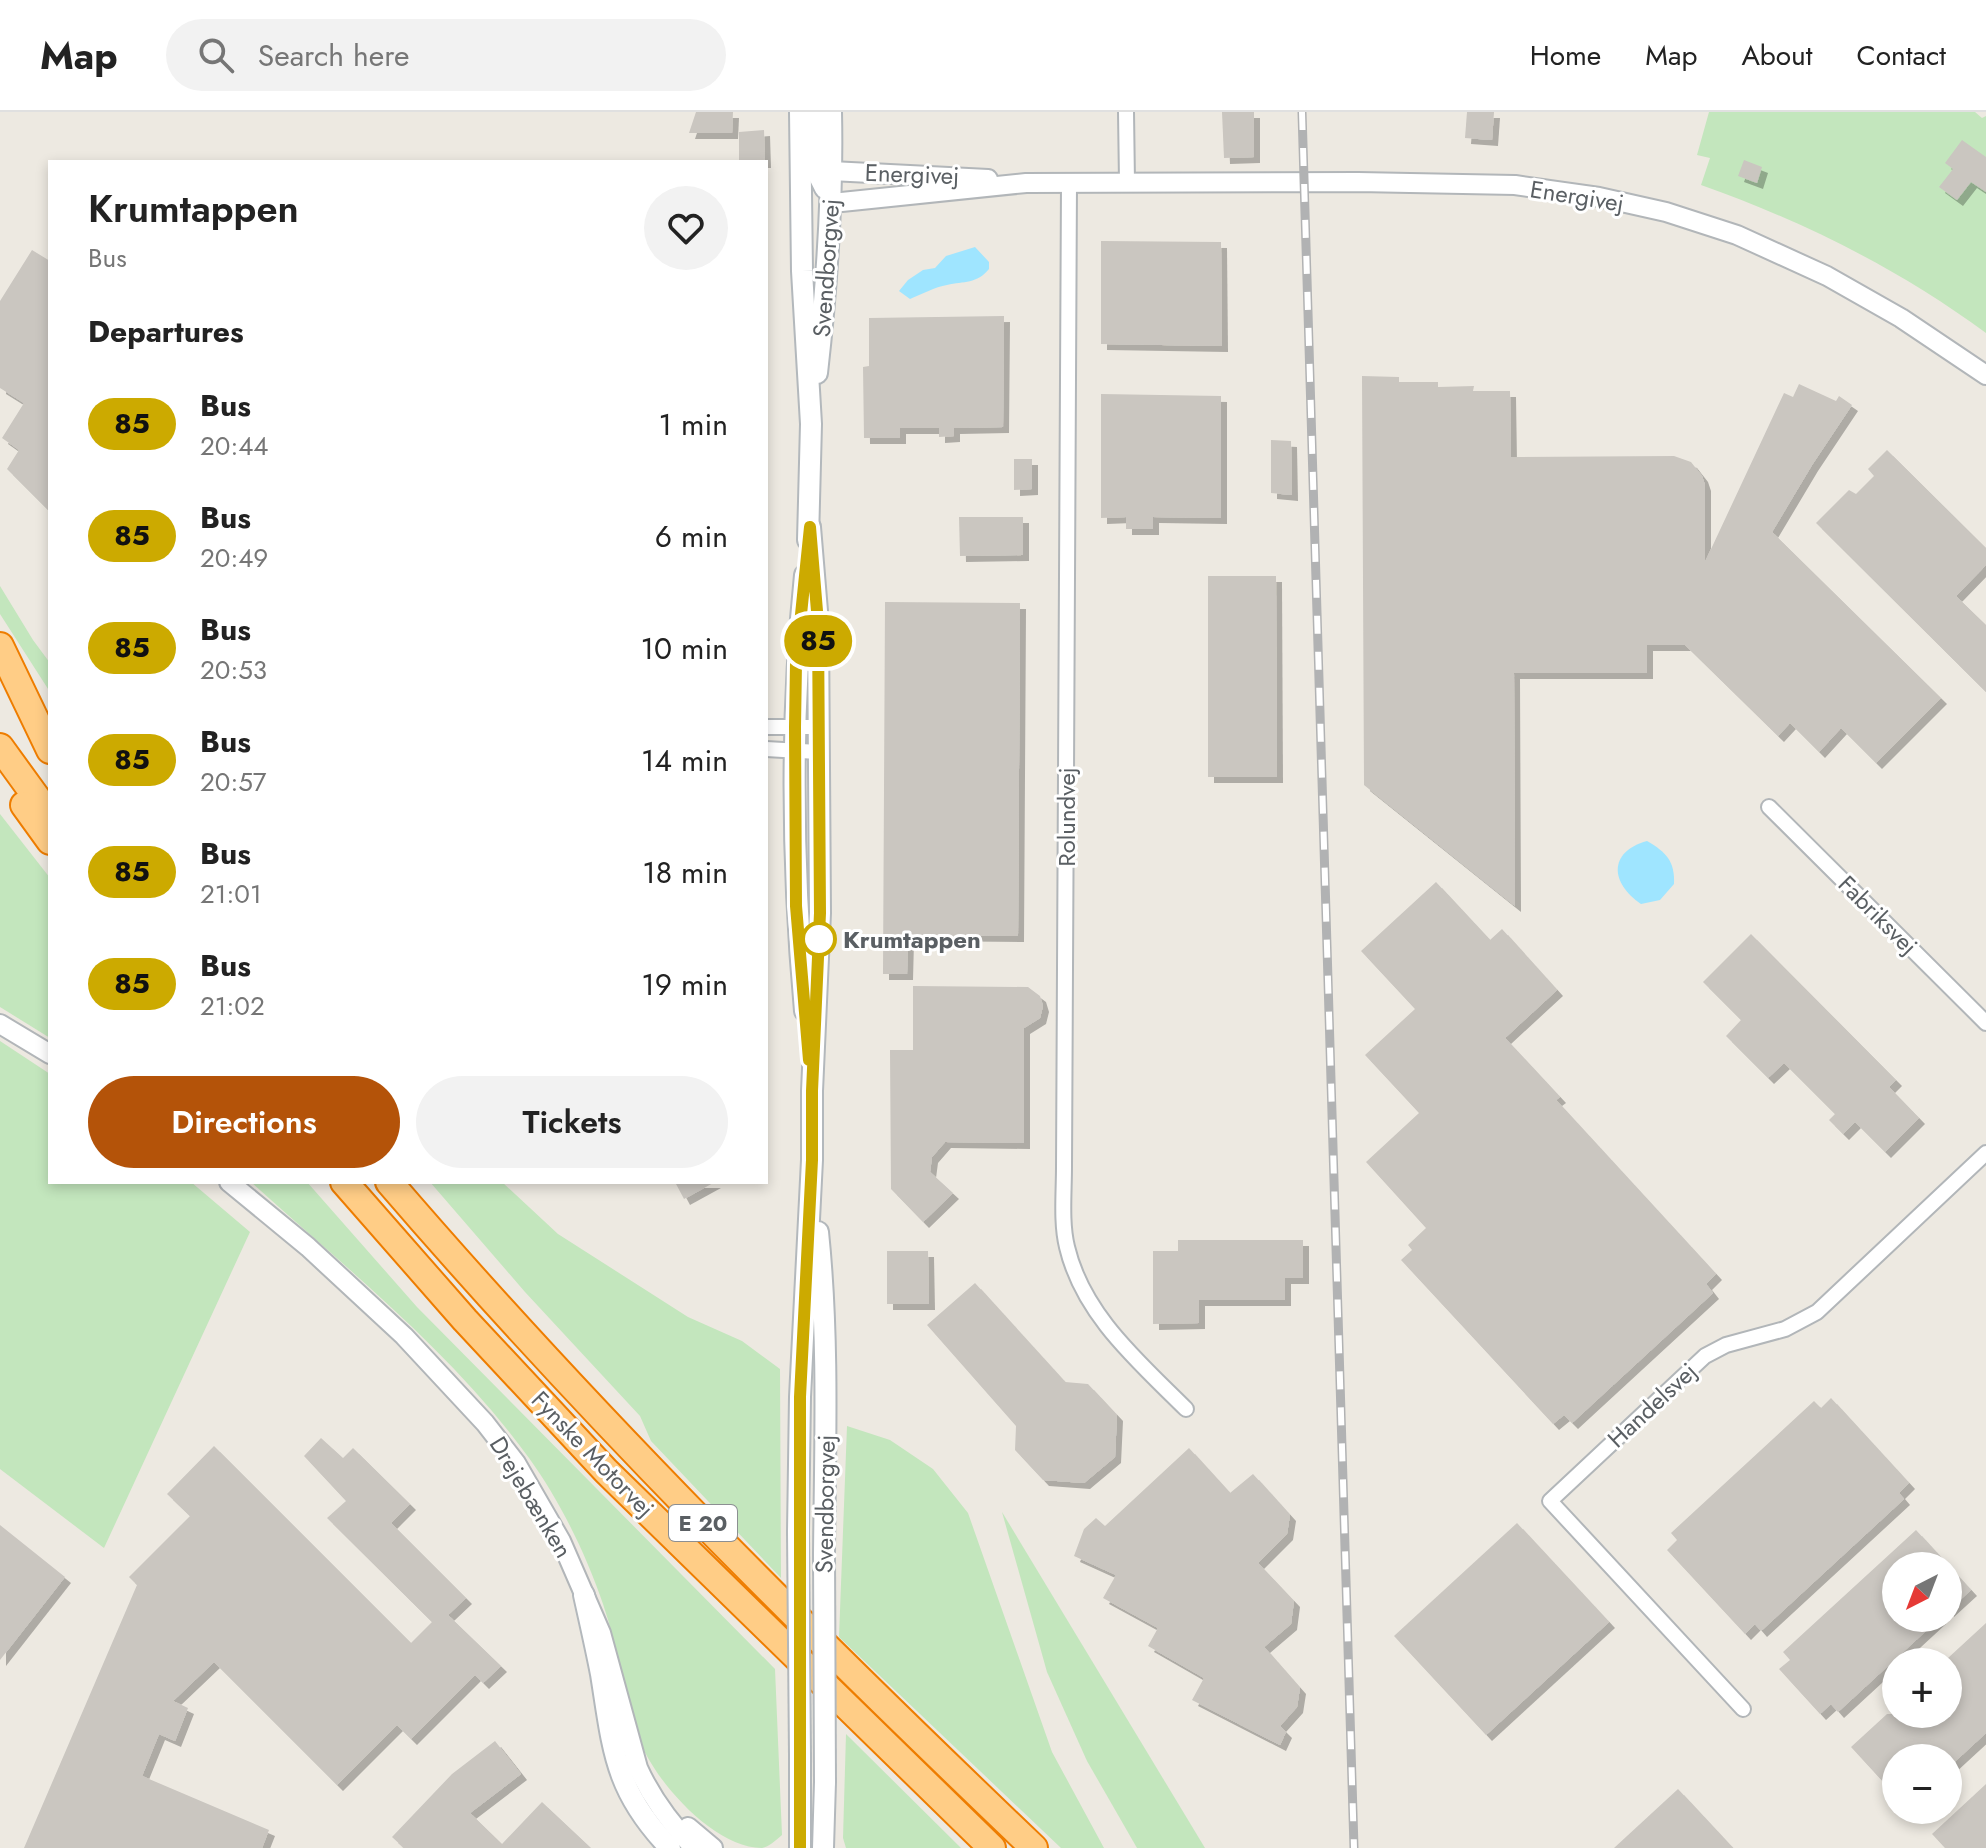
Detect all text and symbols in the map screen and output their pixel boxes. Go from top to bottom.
search box [166,19,726,91]
text: Map [40,28,118,83]
icon: search [194,33,238,77]
text: Search here [258,34,410,77]
text: Home [1530,35,1601,76]
text: Map [1645,35,1697,76]
text: About [1741,35,1813,76]
text: Contact [1857,35,1946,76]
street label: Energivej [864,155,960,193]
street label: Energivej [1528,171,1626,221]
text: Krumtappen [88,181,299,236]
button: heart [644,186,728,270]
street label: Svendborgvej [804,198,848,338]
text: Bus [88,239,127,277]
text: Departures [88,310,244,353]
text: Bus [200,384,251,427]
text: 85 [114,403,150,444]
text: 1 min [659,403,728,446]
text: 20:44 [200,427,269,465]
text: Bus [200,496,251,539]
text: 85 [114,515,150,556]
text: 6 min [655,515,728,558]
text: 20:49 [200,539,268,577]
text: Bus [200,608,251,651]
line badge: 85 [782,615,854,667]
text: 85 [800,620,836,661]
text: 85 [114,627,150,668]
text: 10 min [641,627,728,670]
text: 20:53 [200,651,267,689]
text: Bus [200,720,251,763]
text: 85 [114,739,150,780]
text: 14 min [641,739,728,782]
text: 20:57 [200,763,267,801]
street label: Rolundvej [1049,767,1084,867]
text: Bus [200,832,251,875]
text: 85 [114,851,150,892]
text: 18 min [642,851,728,894]
street label: Fabriksvej [1830,867,1926,963]
text: 21:01 [200,875,262,913]
marker: Krumtappen [802,922,836,956]
place label: Krumtappen [843,922,981,957]
text: Bus [200,944,251,987]
text: 85 [114,963,150,1004]
text: 19 min [641,963,728,1006]
text: 21:02 [200,987,265,1025]
button: Directions [88,1076,400,1168]
button: Tickets [416,1076,728,1168]
street label: Handelsvej [1599,1354,1705,1456]
street label: Fynske Motorvej [524,1383,662,1525]
street label: Drejebænken [481,1430,581,1564]
street label: Svendborgvej [806,1434,844,1574]
road number: E 20 [669,1505,737,1541]
north arrow [1882,1552,1962,1632]
map controls [1882,1552,1962,1824]
button: + [1882,1648,1962,1728]
button: − [1882,1744,1962,1824]

